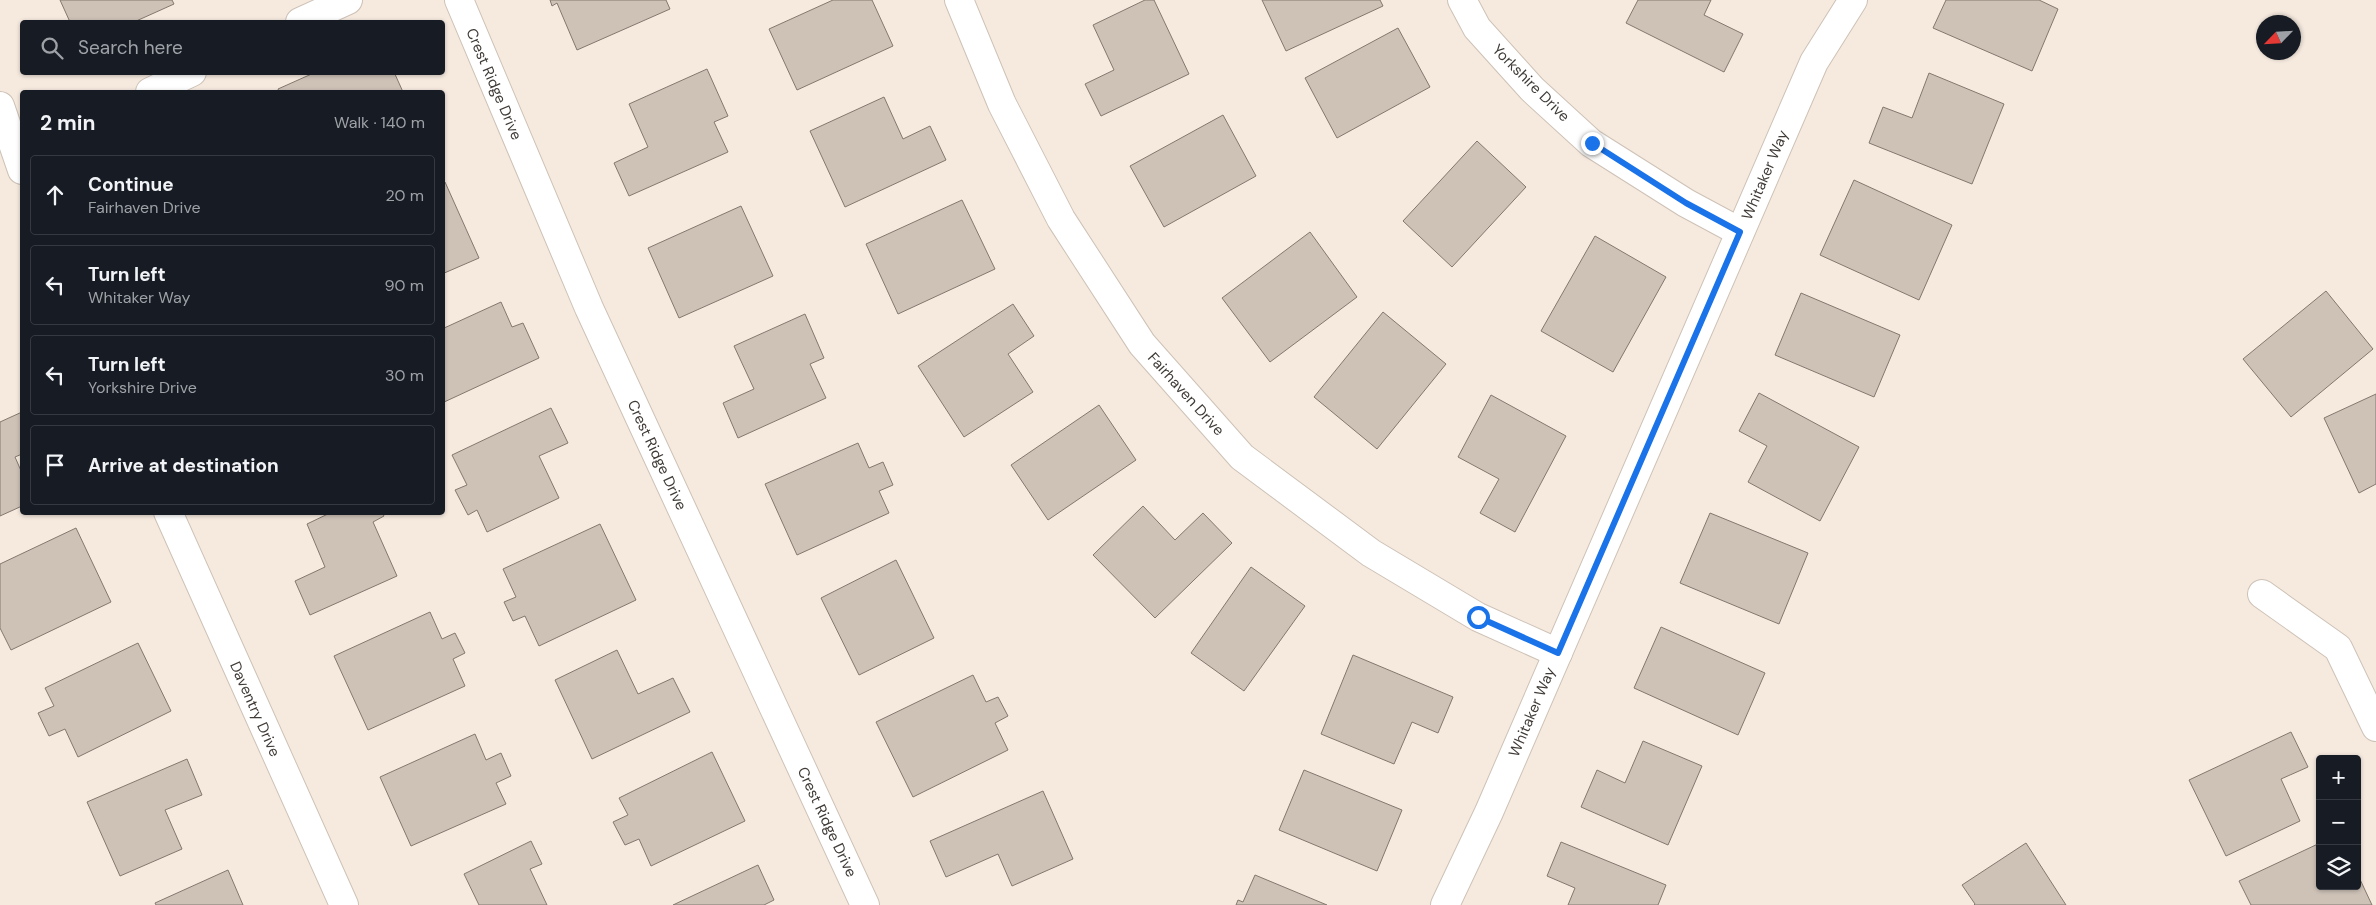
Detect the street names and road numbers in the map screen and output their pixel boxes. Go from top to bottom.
street label: Crest Ridge Drive [461,25,527,143]
street label: Yorkshire Drive [1488,40,1574,126]
street label: Whitaker Way [1737,126,1793,223]
street label: Fairhaven Drive [1143,348,1229,440]
street label: Crest Ridge Drive [623,397,691,513]
street label: Daventry Drive [225,658,285,760]
street label: Whitaker Way [1504,663,1560,760]
street label: Crest Ridge Drive [793,764,861,880]

